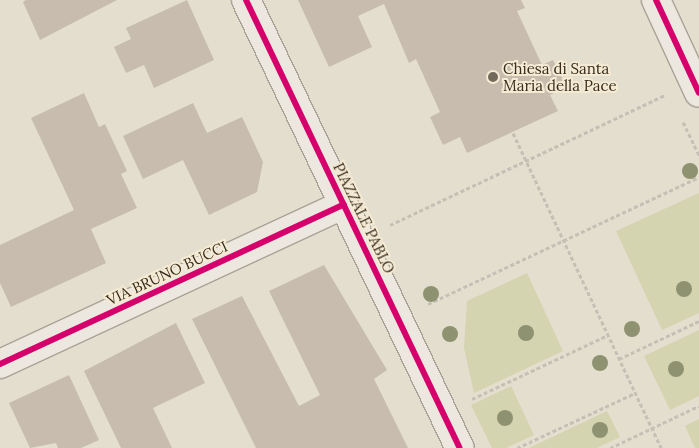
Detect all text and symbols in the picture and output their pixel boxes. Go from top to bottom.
place label: Chiesa di Santa Maria della Pace [503,59,617,94]
marker: Chiesa di Santa Maria della Pace [487,71,499,83]
street label: PIAZZALE PABLO [329,160,399,276]
street label: VIA BRUNO BUCCI [104,237,230,309]

